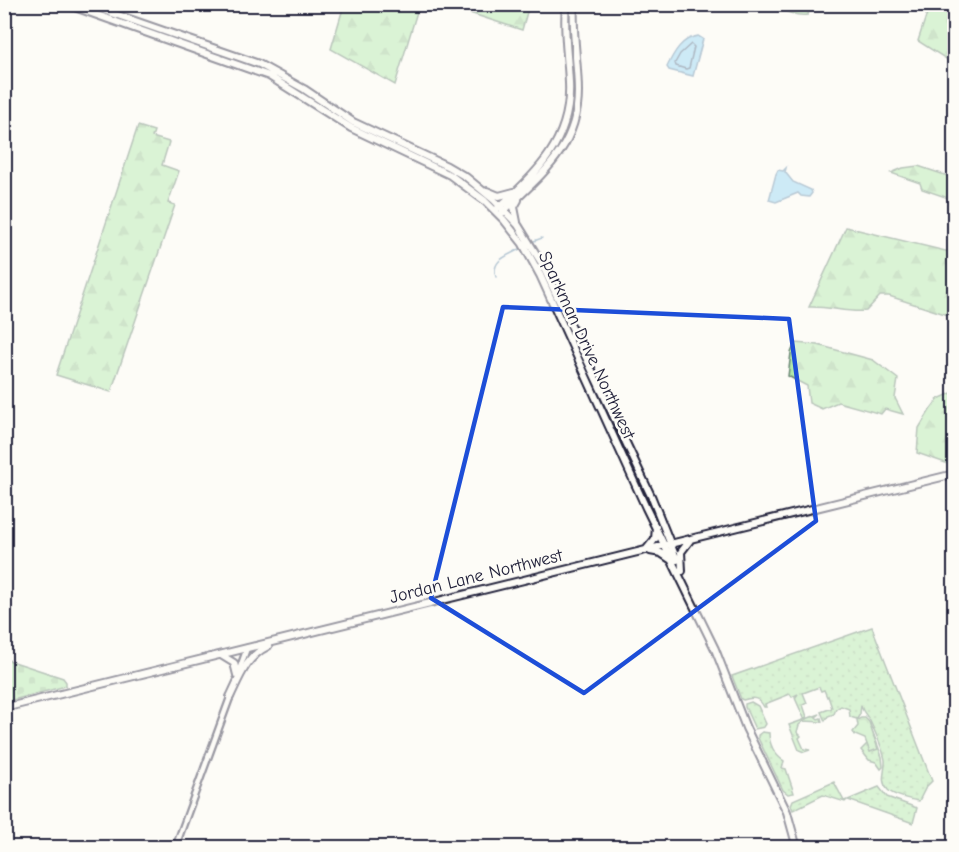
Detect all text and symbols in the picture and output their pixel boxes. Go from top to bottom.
street label: Sparkman Drive Northwest [534,248,640,443]
street label: Jordan Lane Northwest [387,545,566,608]

